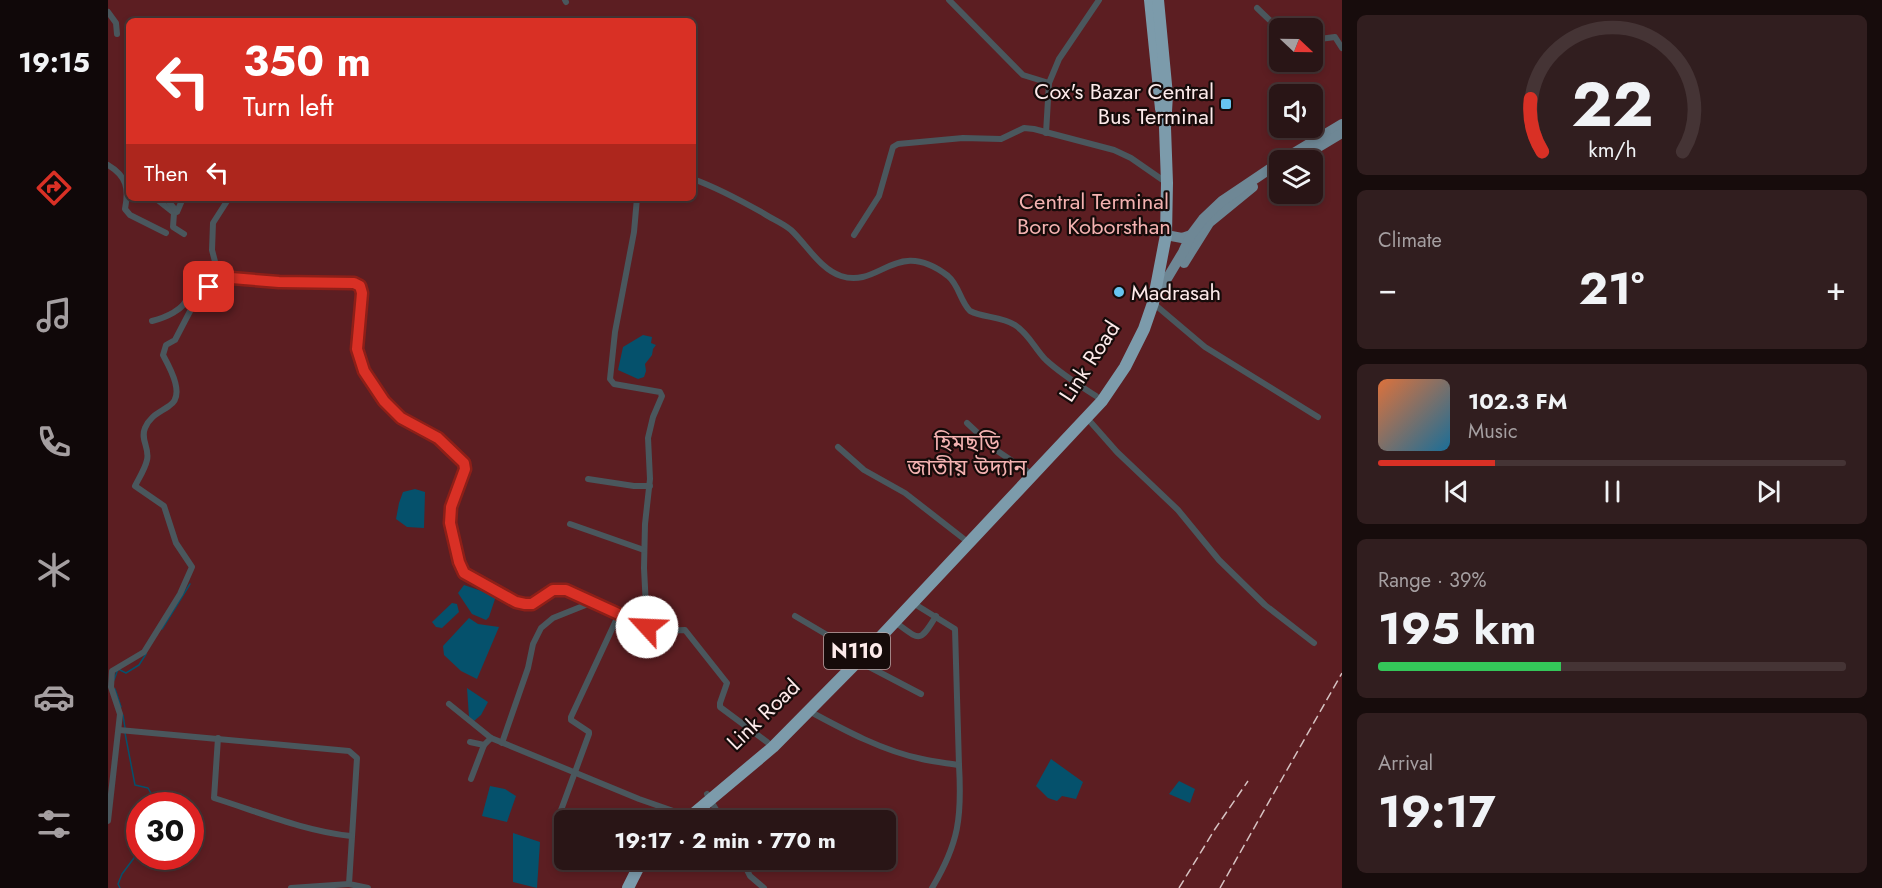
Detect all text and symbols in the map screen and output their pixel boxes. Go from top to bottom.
north arrow [1269,18,1323,72]
map controls [1269,18,1323,204]
text: 350 m [243,31,371,92]
icon: left [144,42,222,120]
text: 19:15 [18,43,90,82]
text: 22 [1571,59,1653,149]
place label: Cox's Bazar Central Bus Terminal [1034,75,1214,132]
button: sound [1269,84,1323,138]
text: Turn left [243,87,333,126]
marker: Cox's Bazar Central Bus Terminal [1219,97,1233,111]
text: km/h [1588,134,1636,165]
button: layers [1269,150,1323,204]
icon: left [201,156,234,189]
text: Then [144,157,189,189]
icon: directions [33,167,75,209]
park label: Central Terminal Boro Koborsthan [1017,185,1171,242]
text: Climate [1378,226,1442,255]
text: 21° [1579,256,1644,321]
pin [183,261,234,312]
text: − [1378,265,1397,312]
text: + [1826,265,1846,312]
icon: arrive [192,270,225,303]
place label: Madrasah [1131,276,1221,308]
marker: Madrasah [1112,285,1126,299]
icon: music [33,294,75,336]
street label: Link Road [1051,314,1127,408]
text: 102.3 FM [1468,385,1567,417]
text: Music [1468,417,1518,446]
icon: phone [33,421,75,463]
park label: হিমছড়ি জাতীয় উদ্যান [906,426,1027,483]
icon: previous [1440,475,1473,508]
icon: pause [1596,475,1629,508]
icon: next [1752,475,1785,508]
icon: climate [33,549,75,591]
text: Range · 39% [1378,566,1486,595]
position arrow [615,595,679,659]
text: 195 km [1378,596,1536,661]
road number: N110 [824,633,890,669]
street label: Link Road [719,671,807,757]
icon: car [33,676,75,718]
text: Arrival [1378,749,1433,778]
text: 19:17 [1378,779,1496,844]
speed limit sign: 30 [126,792,204,870]
icon: filters [33,803,75,845]
text: 19:17 · 2 min · 770 m [614,824,836,856]

